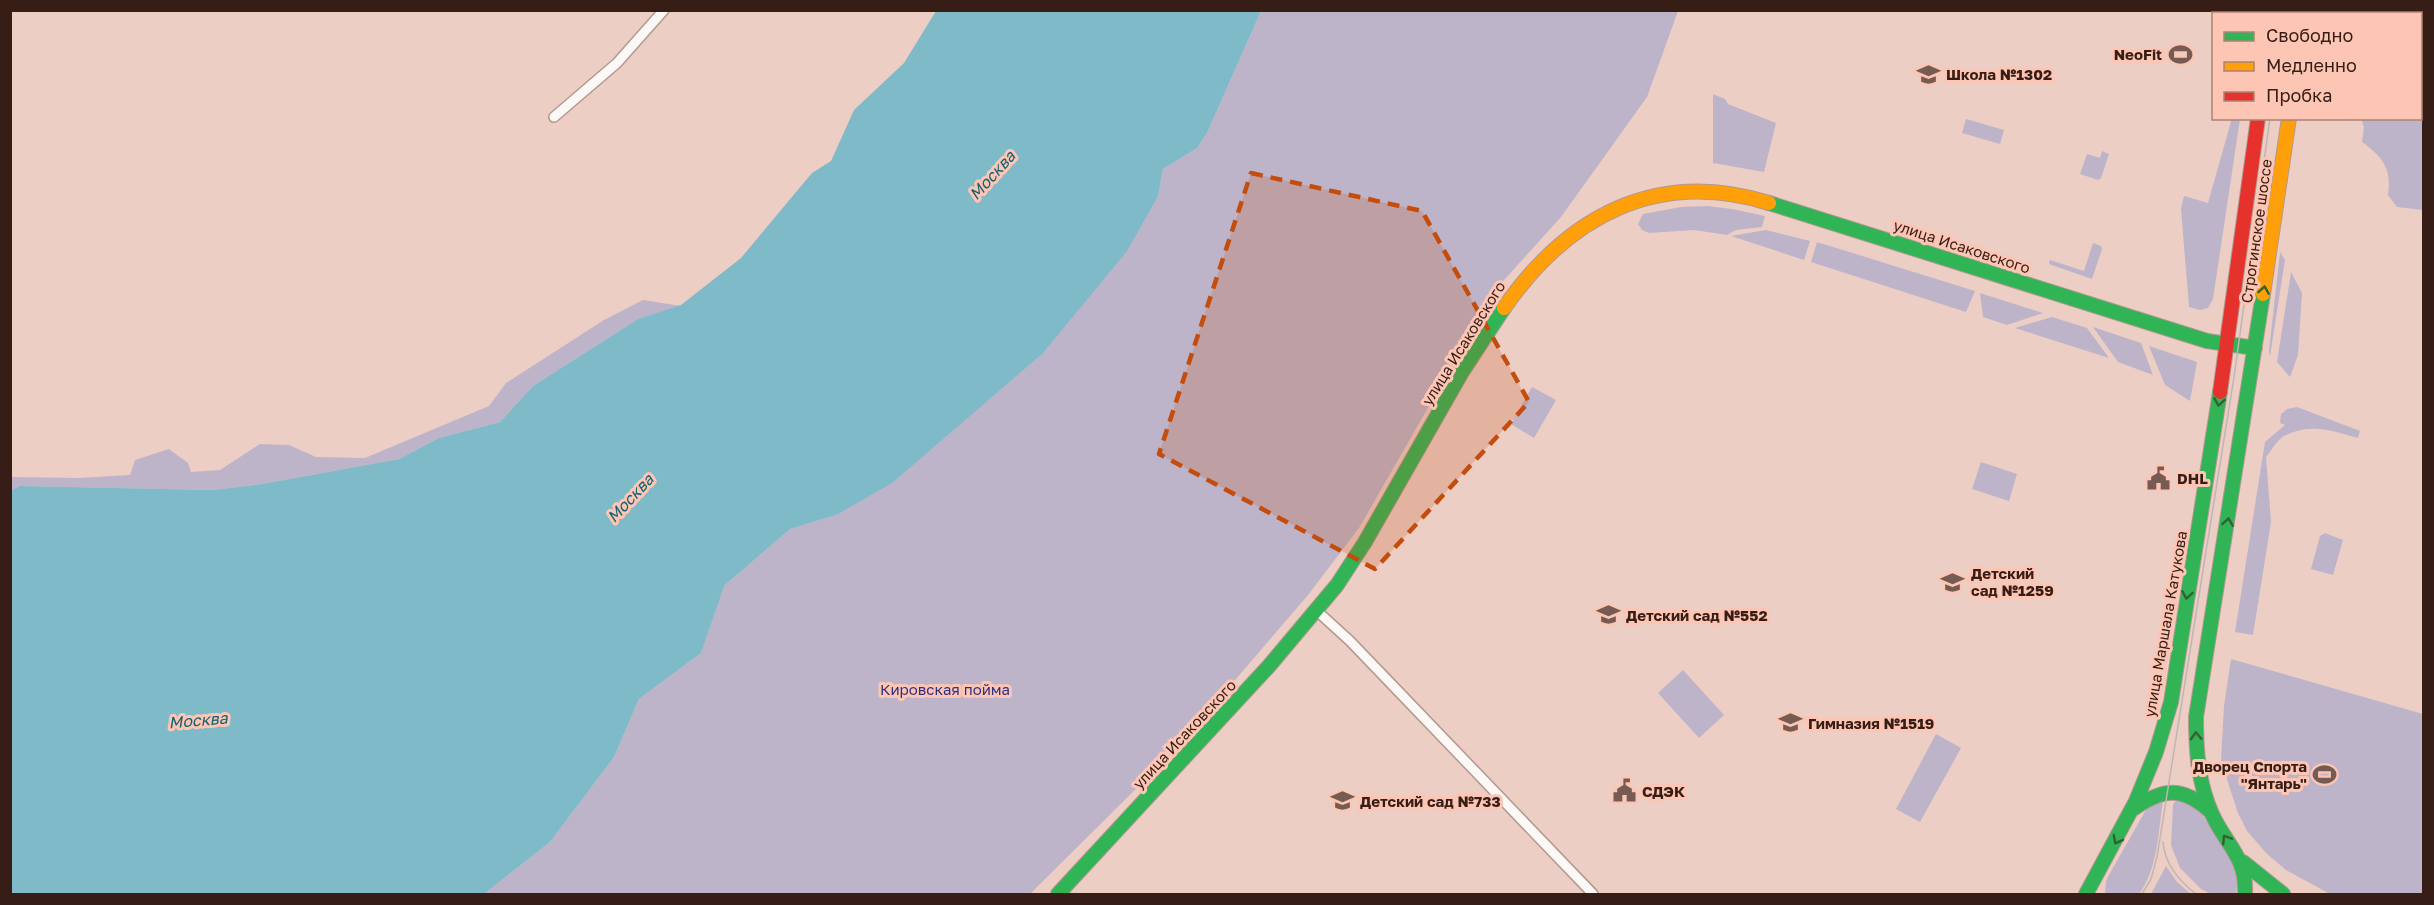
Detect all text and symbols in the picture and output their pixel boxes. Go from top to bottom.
legend [2212,12,2422,120]
text: Свободно [2266,24,2353,46]
sports icon: NeoFit [2167,41,2193,67]
place label: NeoFit [2114,45,2162,63]
text: Медленно [2266,54,2357,76]
school or university icon: Школа №1302 [1915,61,1941,87]
place label: Школа №1302 [1946,65,2052,83]
text: Пробка [2266,84,2332,106]
water label: Москва [965,146,1020,204]
street label: Строгинское шоссе [2237,158,2275,304]
street label: улица Исаковского [1891,215,2033,277]
street label: улица Исаковского [1418,278,1508,408]
one-way arrow [2258,285,2270,295]
one-way arrow [2213,397,2226,407]
public building icon: DHL [2146,465,2172,491]
water label: Москва [602,469,658,527]
place label: DHL [2177,469,2208,487]
one-way arrow [2221,518,2233,527]
street label: улица Маршала Катукова [2140,529,2190,719]
place label: Детский сад №1259 [1971,564,2054,599]
school or university icon: Детский сад №1259 [1940,569,1966,595]
one-way arrow [2182,590,2194,599]
school or university icon: Детский сад №552 [1595,602,1621,628]
place label: Детский сад №552 [1626,606,1768,624]
street label: улица Исаковского [1129,676,1239,792]
park label: Кировская пойма [880,680,1010,698]
water label: Москва [168,707,229,733]
school or university icon: Гимназия №1519 [1777,710,1803,736]
place label: Гимназия №1519 [1808,714,1934,732]
one-way arrow [2190,731,2203,740]
place label: Дворец Спорта "Янтарь" [2193,757,2307,792]
sports icon: Дворец Спорта "Янтарь" [2312,762,2338,788]
public building icon: СДЭК [1611,778,1637,804]
place label: СДЭК [1642,782,1685,800]
school or university icon: Детский сад №733 [1329,788,1355,814]
place label: Детский сад №733 [1360,792,1501,810]
one-way arrow [2113,834,2124,844]
one-way arrow [2222,834,2233,845]

